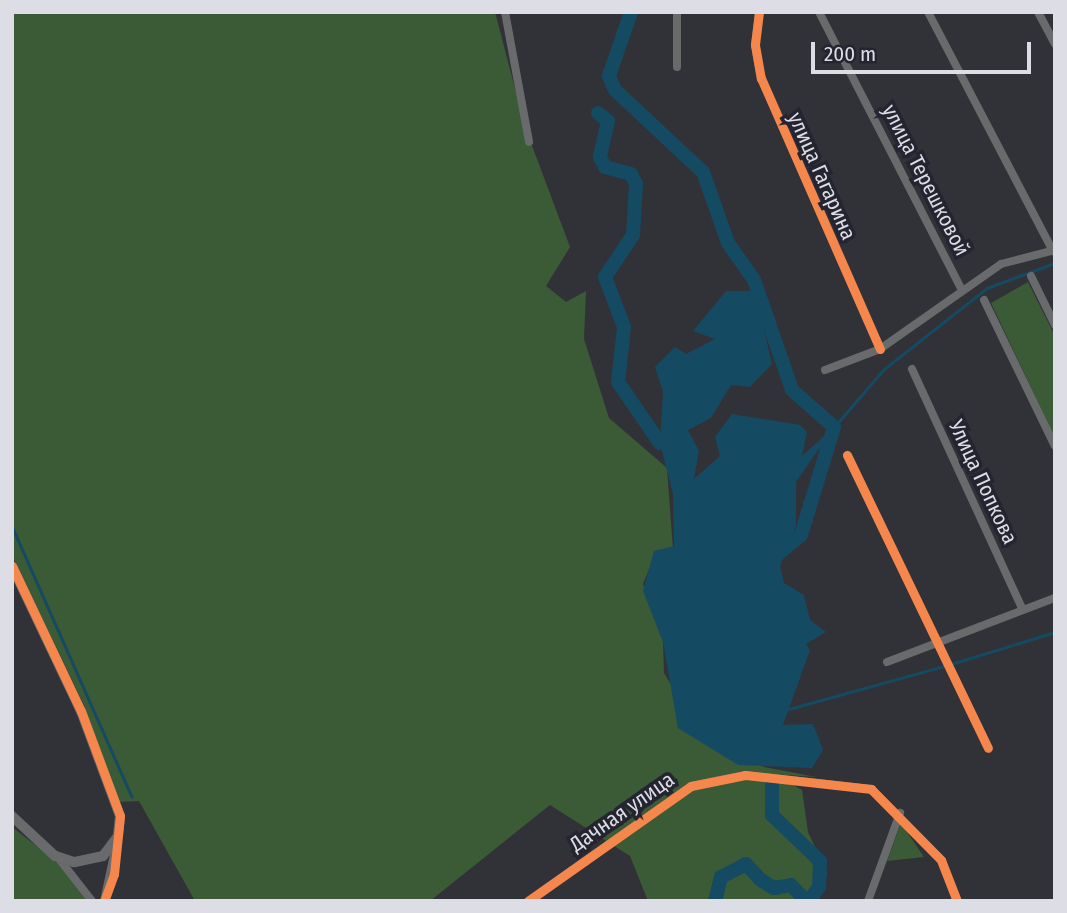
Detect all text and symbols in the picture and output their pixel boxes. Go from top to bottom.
scale bar [815,28,1036,72]
text: 200 m [824,41,876,67]
street label: улица Терешковой [877,100,975,260]
street label: улица Гагарина [783,108,861,244]
street label: Улица Попкова [943,416,1023,548]
street label: Дачная улица [565,767,679,857]

